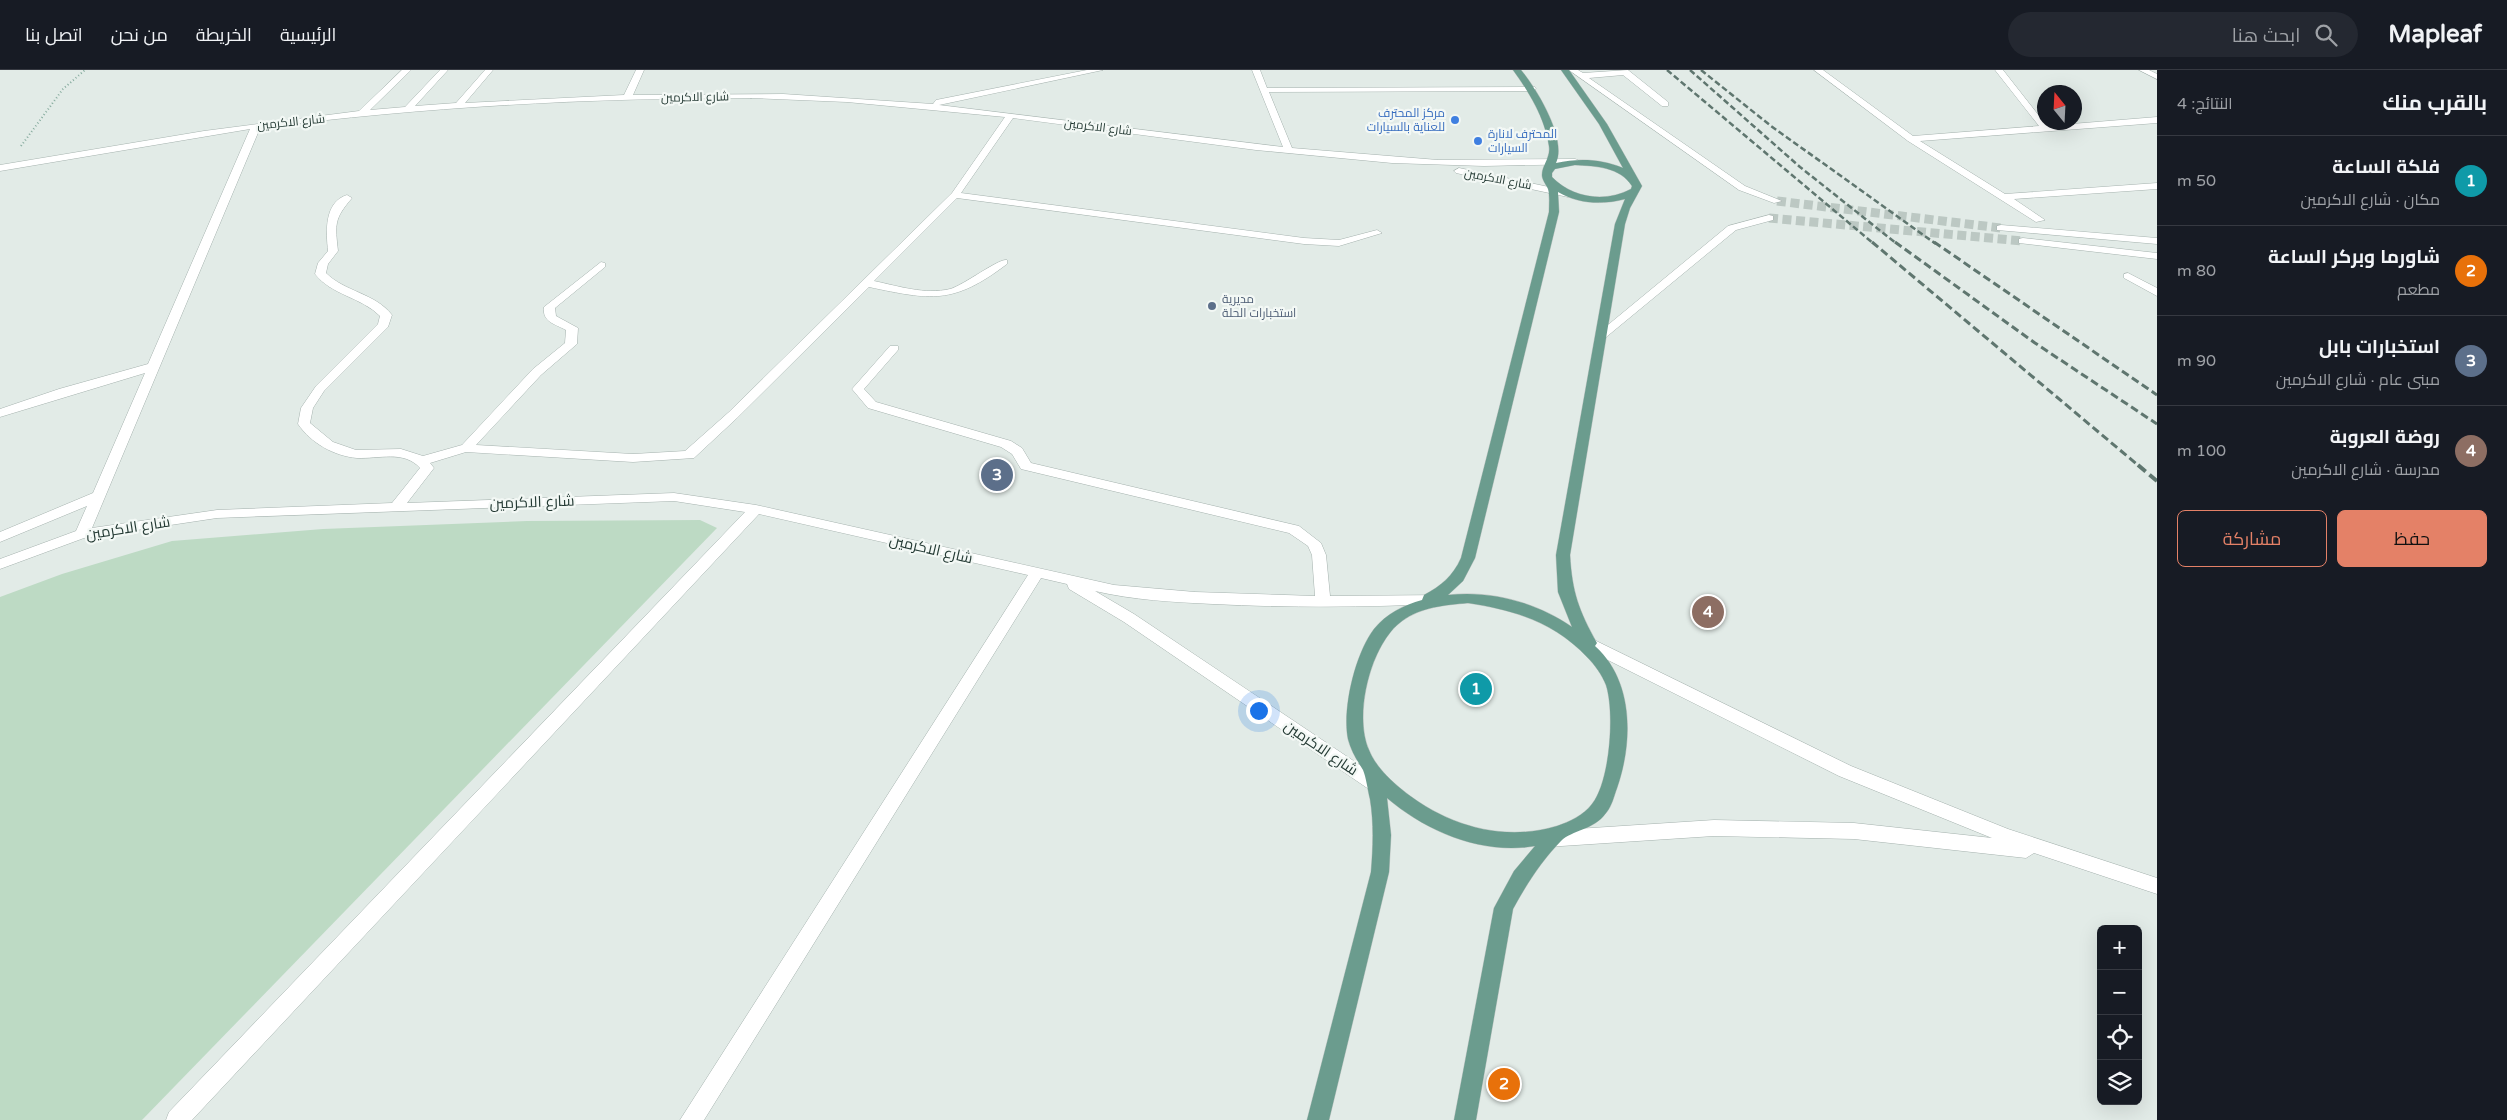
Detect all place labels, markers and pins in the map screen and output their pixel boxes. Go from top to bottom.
place label: مركز المحترف للعناية بالسيارات [1367,106,1445,134]
marker: مركز المحترف للعناية بالسيارات [1449,114,1461,126]
place label: المحترف لانارة السيارات [1488,127,1557,155]
marker: المحترف لانارة السيارات [1472,135,1484,147]
place label: مديرية استخبارات الحلة [1222,292,1296,320]
marker: مديرية استخبارات الحلة [1206,300,1218,312]
pin: 3 [981,456,1013,494]
pin: 4 [1692,593,1724,631]
pin: 1 [1460,670,1492,708]
pin: 2 [1488,1065,1520,1103]

